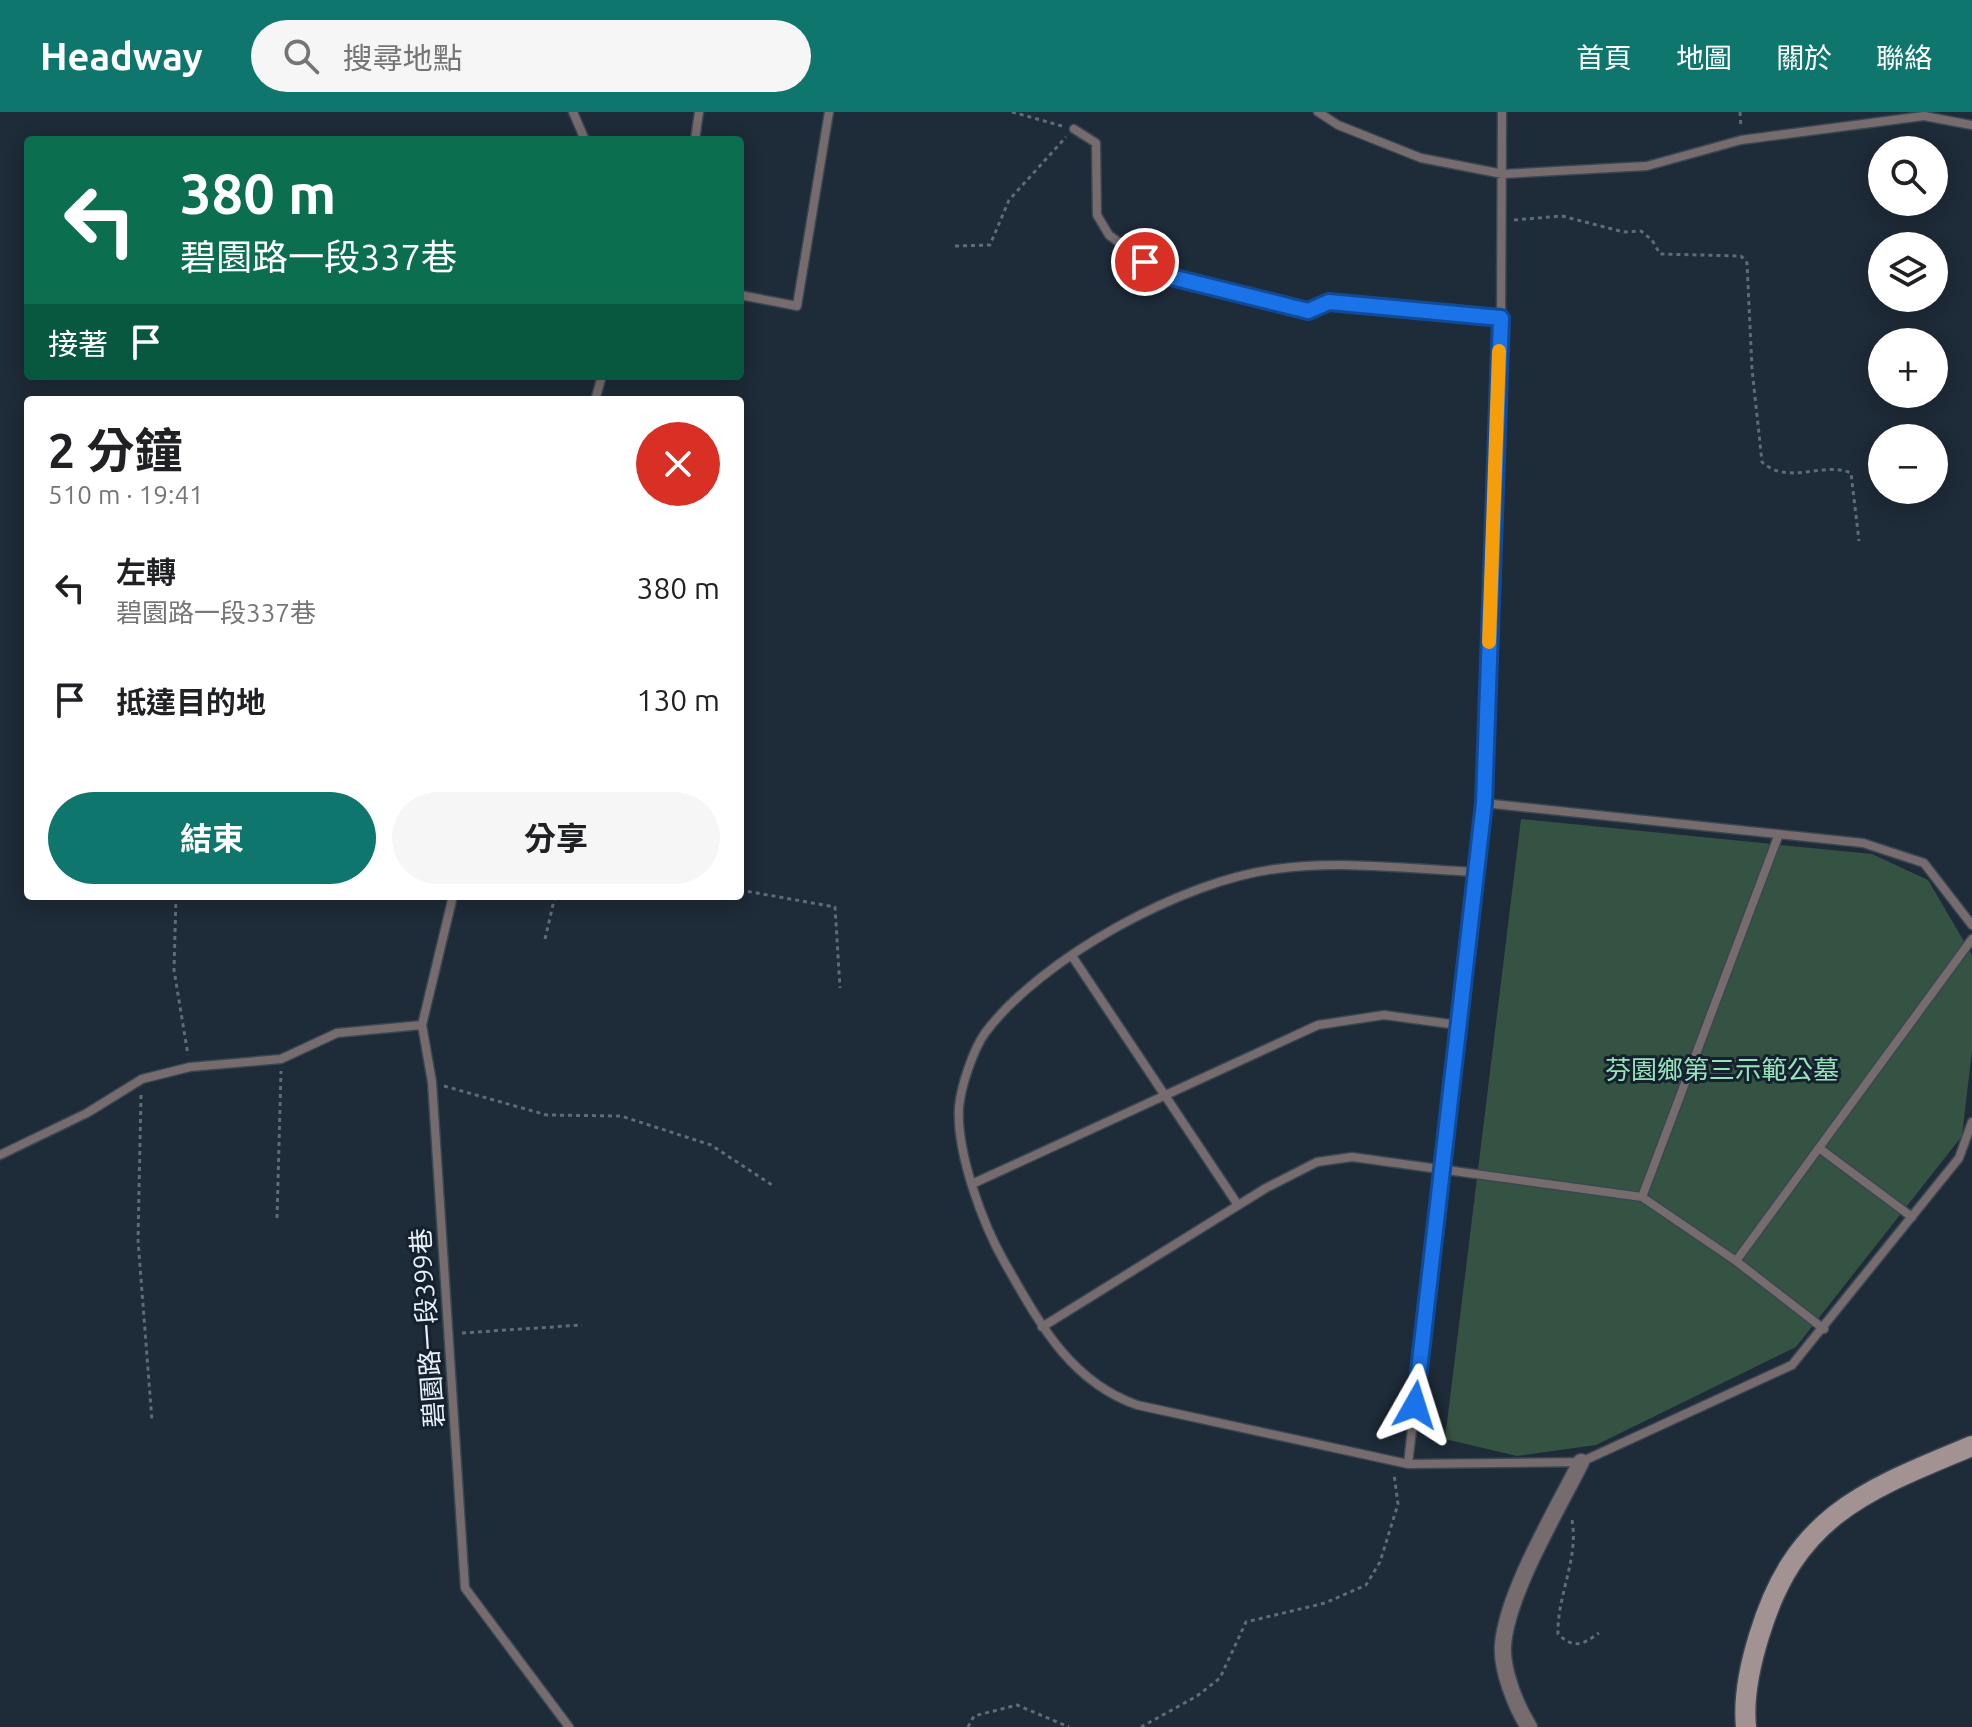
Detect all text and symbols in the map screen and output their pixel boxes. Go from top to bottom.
search box [251,20,811,92]
icon: search [279,34,323,78]
text: Headway [40,35,203,77]
text: 搜尋地點 [343,41,463,75]
text: 首頁 [1576,42,1632,73]
text: 地圖 [1676,42,1732,73]
text: 關於 [1776,42,1832,73]
text: 聯絡 [1876,42,1932,73]
map controls [1868,136,1948,504]
button: search [1868,136,1948,216]
text: 380 m [180,162,336,225]
icon: left [48,168,152,272]
pin [1111,228,1179,296]
button: layers [1868,232,1948,312]
text: 碧園路一段337巷 [180,236,457,277]
icon: arrive [1123,240,1167,284]
icon: arrive [124,320,168,364]
text: 接著 [48,327,108,361]
button: + [1868,328,1948,408]
button: close [636,422,720,506]
text: 2 分鐘 [48,423,182,477]
button: − [1868,424,1948,504]
text: 510 m · 19:41 [48,480,204,509]
text: 左轉 [116,555,176,589]
icon: left [48,566,92,610]
text: 380 m [636,571,720,605]
text: 碧園路一段337巷 [116,598,316,627]
icon: arrive [48,678,92,722]
text: 130 m [636,683,720,717]
text: 抵達目的地 [116,685,266,719]
button: 結束 [48,792,376,884]
button: 分享 [392,792,720,884]
park label: 芬園鄉第三示範公墓 [1605,1055,1839,1084]
street label: 碧園路一段399巷 [406,1227,448,1429]
position arrow [1373,1363,1457,1447]

